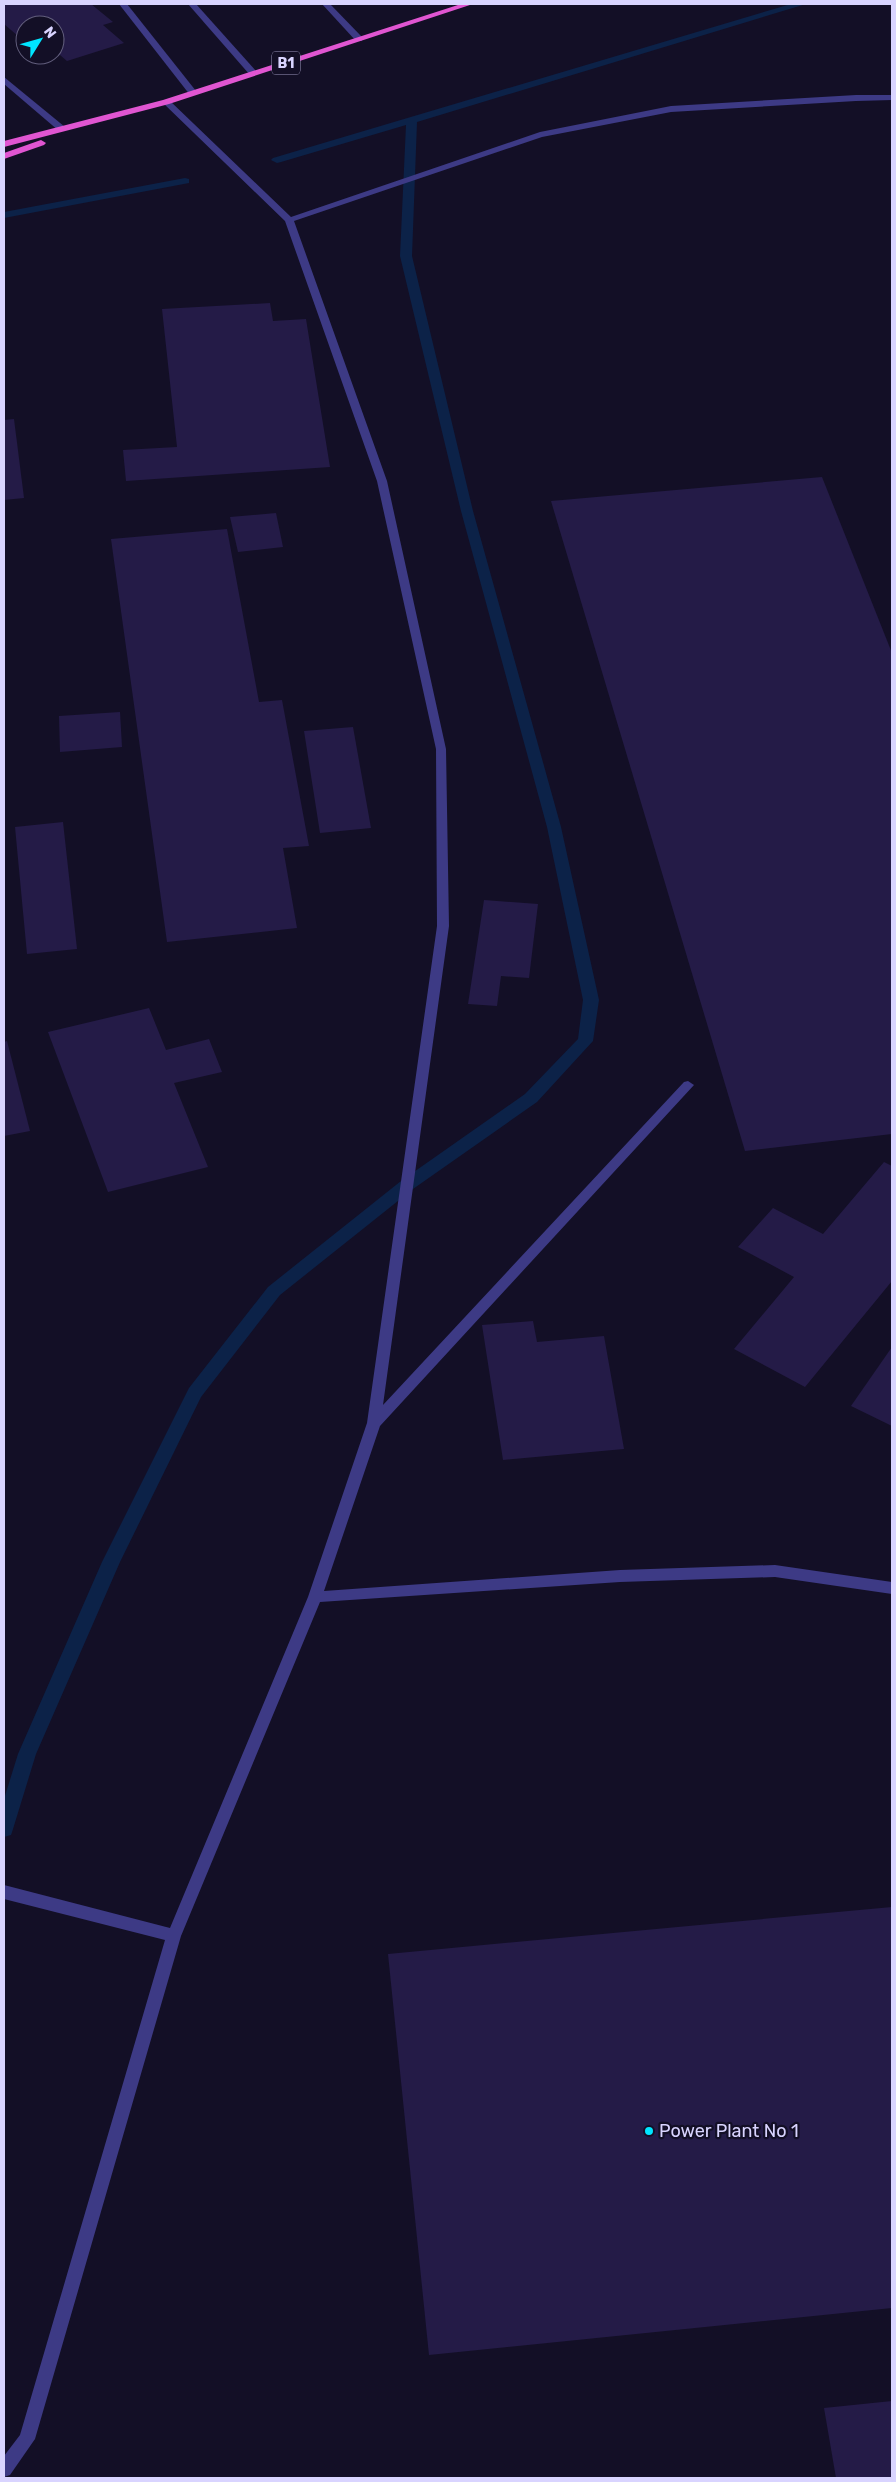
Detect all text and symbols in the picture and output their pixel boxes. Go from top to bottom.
north arrow [15,15,65,65]
text: N [40,23,60,42]
road number: B1 [272,52,300,74]
place label: Power Plant No 1 [659,2120,799,2142]
marker: Power Plant No 1 [643,2125,655,2137]

